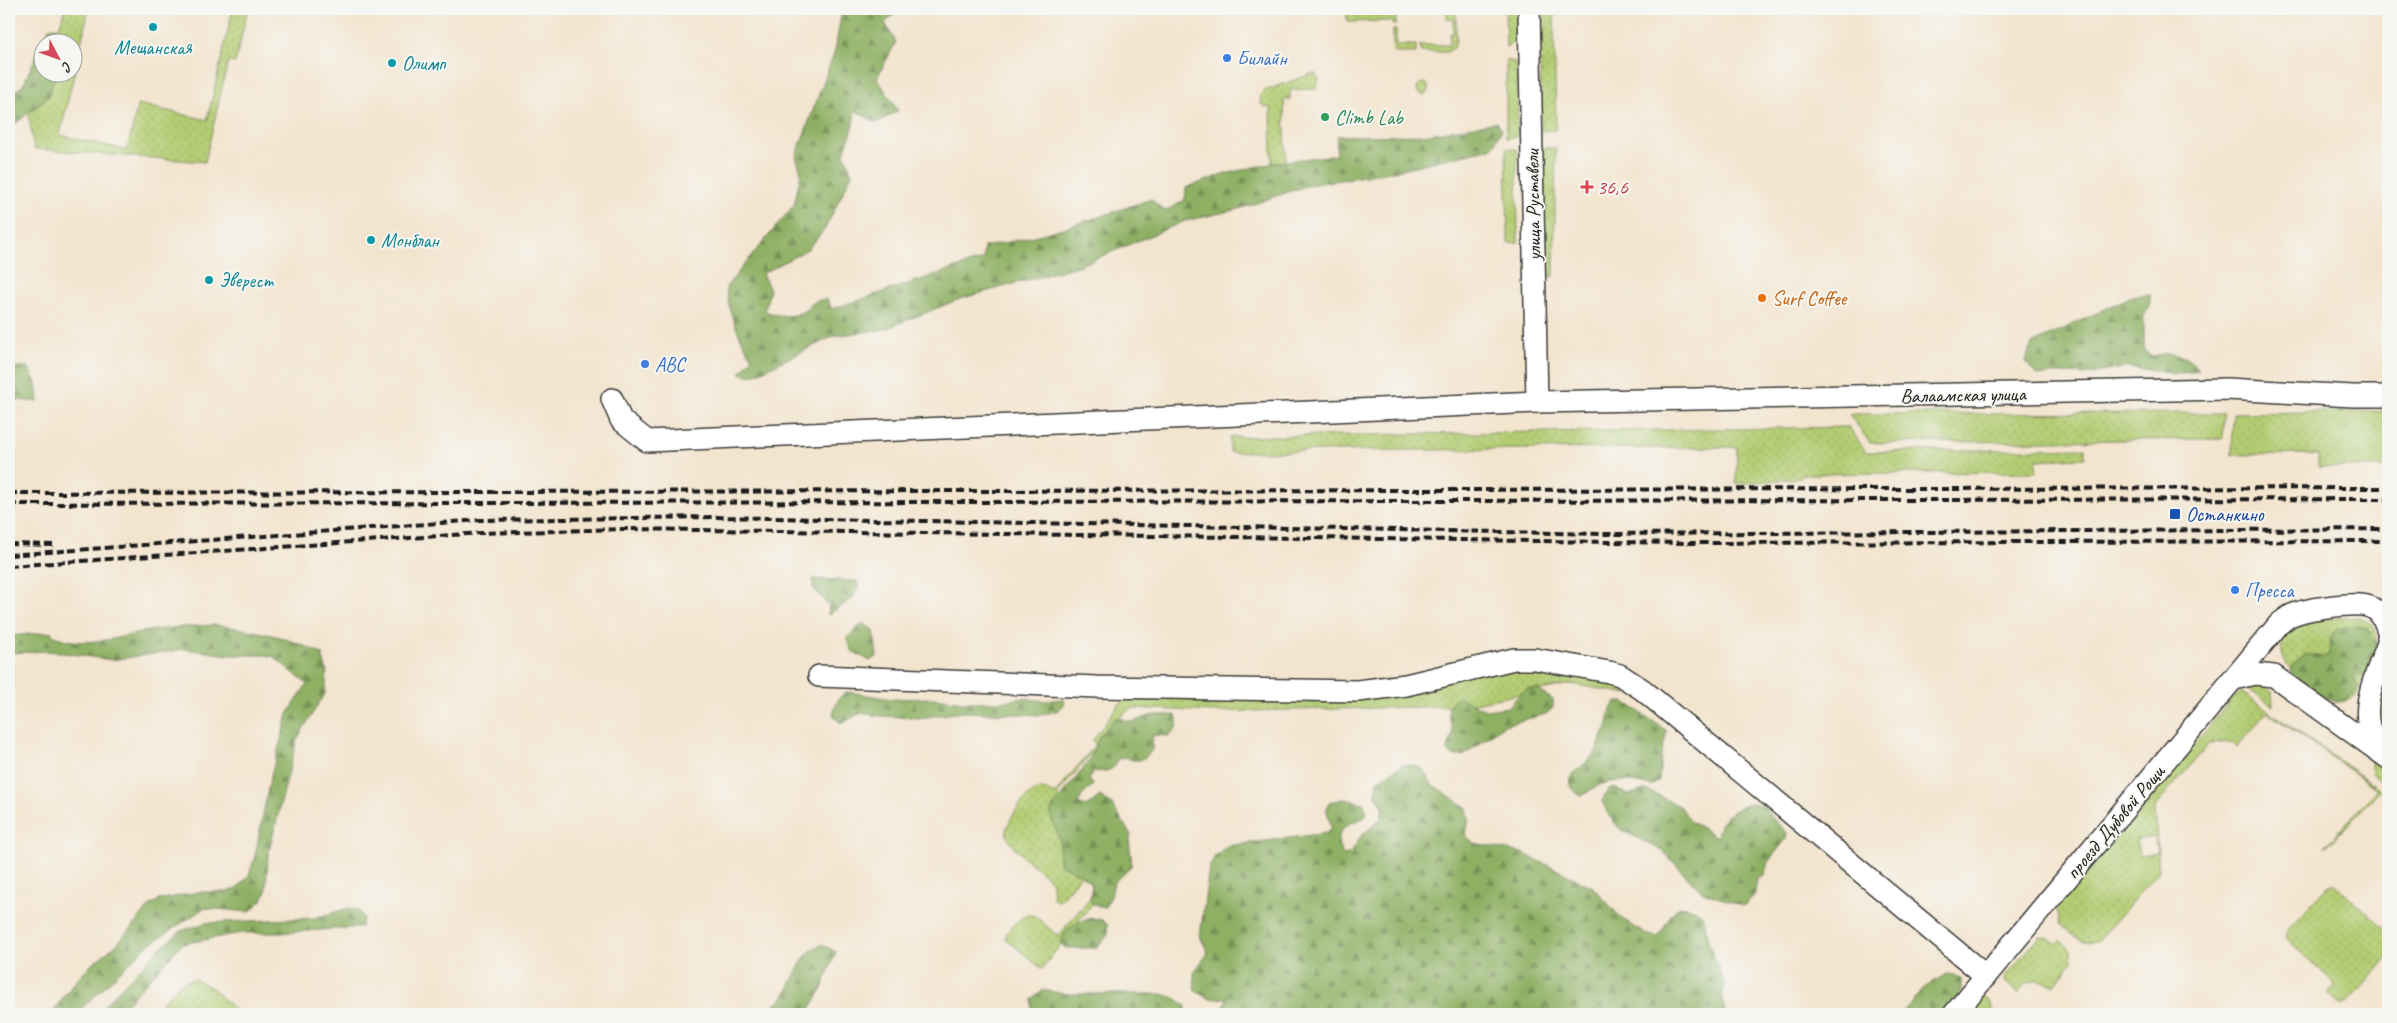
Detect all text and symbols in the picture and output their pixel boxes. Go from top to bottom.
marker: Мещанская [147,21,159,33]
north arrow [32,32,82,82]
place label: Мещанская [114,35,192,60]
place label: Билайн [1237,46,1289,71]
place label: Олимп [402,51,447,76]
marker: Билайн [1221,52,1233,64]
marker: Олимп [386,57,398,69]
text: С [57,58,76,76]
place label: Climb Lab [1335,105,1404,130]
marker: Climb Lab [1319,111,1331,123]
street label: улица Руставели [1520,148,1546,262]
place label: 36,6 [1597,175,1629,200]
marker: 36,6 [1581,181,1593,193]
place label: Монблан [381,228,441,253]
marker: Монблан [365,234,377,246]
place label: Эверест [219,268,275,293]
marker: Эверест [203,274,215,286]
place label: Surf Coffee [1772,286,1848,311]
marker: Surf Coffee [1756,292,1768,304]
place label: ABC [655,352,687,377]
marker: ABC [639,358,651,370]
street label: Валаамская улица [1900,381,2028,409]
place label: Останкино [2186,502,2265,527]
marker: Останкино [2168,507,2182,521]
place label: Пресса [2245,578,2296,603]
marker: Пресса [2229,584,2241,596]
street label: проезд Дубовой Рощи [2060,759,2171,884]

